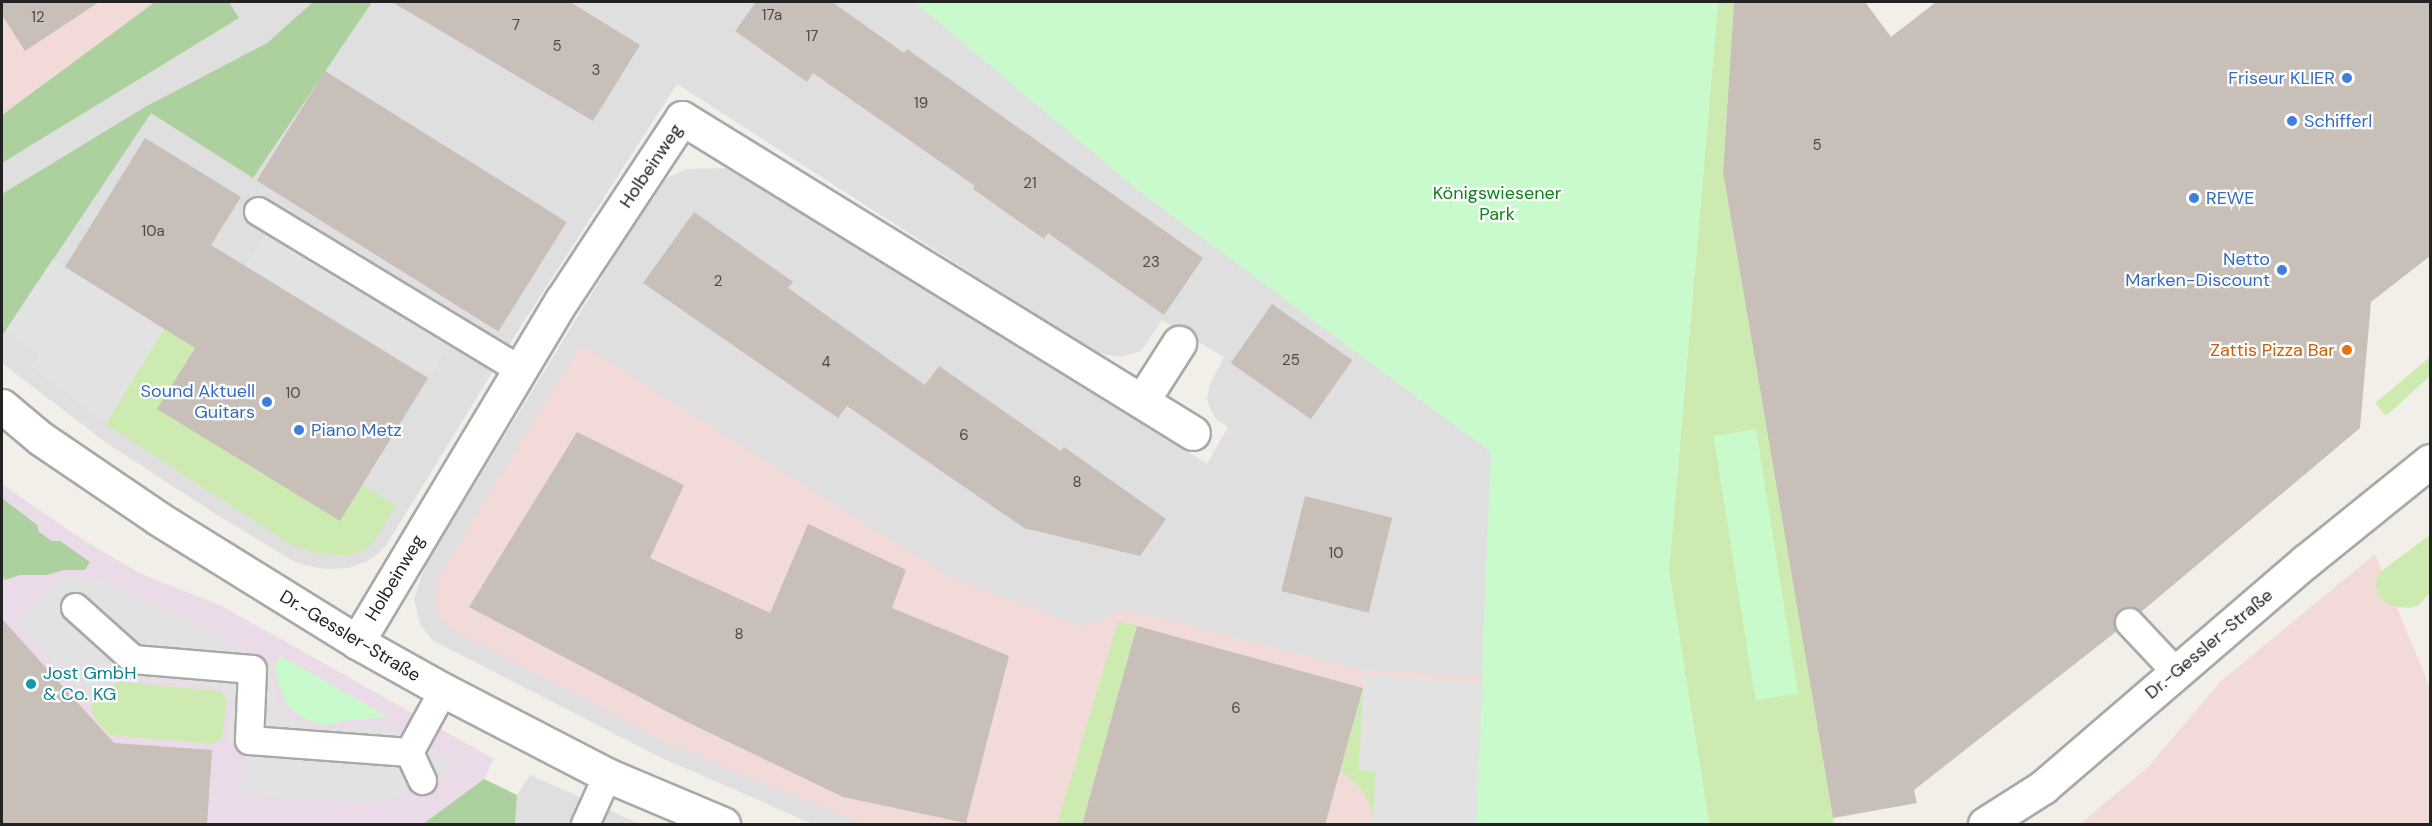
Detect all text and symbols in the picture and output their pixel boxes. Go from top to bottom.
house number: 17a [762,7,782,25]
house number: 12 [31,9,45,27]
house number: 7 [512,17,520,35]
house number: 17 [806,28,818,46]
house number: 5 [552,38,562,56]
house number: 3 [592,62,600,80]
place label: Friseur KLIER [2228,67,2335,89]
marker: Friseur KLIER [2340,71,2354,85]
house number: 19 [914,95,928,113]
place label: Schifferl [2304,110,2372,132]
marker: Schifferl [2285,114,2299,128]
street label: Holbeinweg [615,120,687,212]
house number: 5 [1812,137,1822,155]
house number: 21 [1023,175,1037,193]
park label: Königswiesener Park [1433,183,1561,226]
place label: REWE [2206,187,2254,209]
marker: REWE [2187,191,2201,205]
house number: 10a [141,223,165,241]
place label: Netto Marken-Discount [2125,249,2270,292]
house number: 23 [1142,254,1160,272]
marker: Netto Marken-Discount [2275,263,2289,277]
house number: 2 [714,273,722,291]
place label: Zattis Pizza Bar [2210,339,2335,361]
marker: Zattis Pizza Bar [2340,343,2354,357]
house number: 25 [1282,352,1300,370]
house number: 4 [821,354,831,372]
place label: Sound Aktuell Guitars [141,381,255,424]
house number: 10 [286,385,300,403]
marker: Sound Aktuell Guitars [260,395,274,409]
place label: Piano Metz [311,419,402,441]
marker: Piano Metz [292,423,306,437]
house number: 6 [959,427,969,445]
house number: 8 [1072,474,1082,492]
street label: Holbeinweg [361,531,429,625]
house number: 10 [1329,545,1343,563]
street label: Dr.-Gessler-Straße [2141,584,2277,704]
street label: Dr.-Gessler-Straße [276,586,424,686]
house number: 8 [734,626,744,644]
place label: Jost GmbH & Co. KG [43,663,136,706]
marker: Jost GmbH & Co. KG [24,677,38,691]
house number: 6 [1231,700,1241,718]

